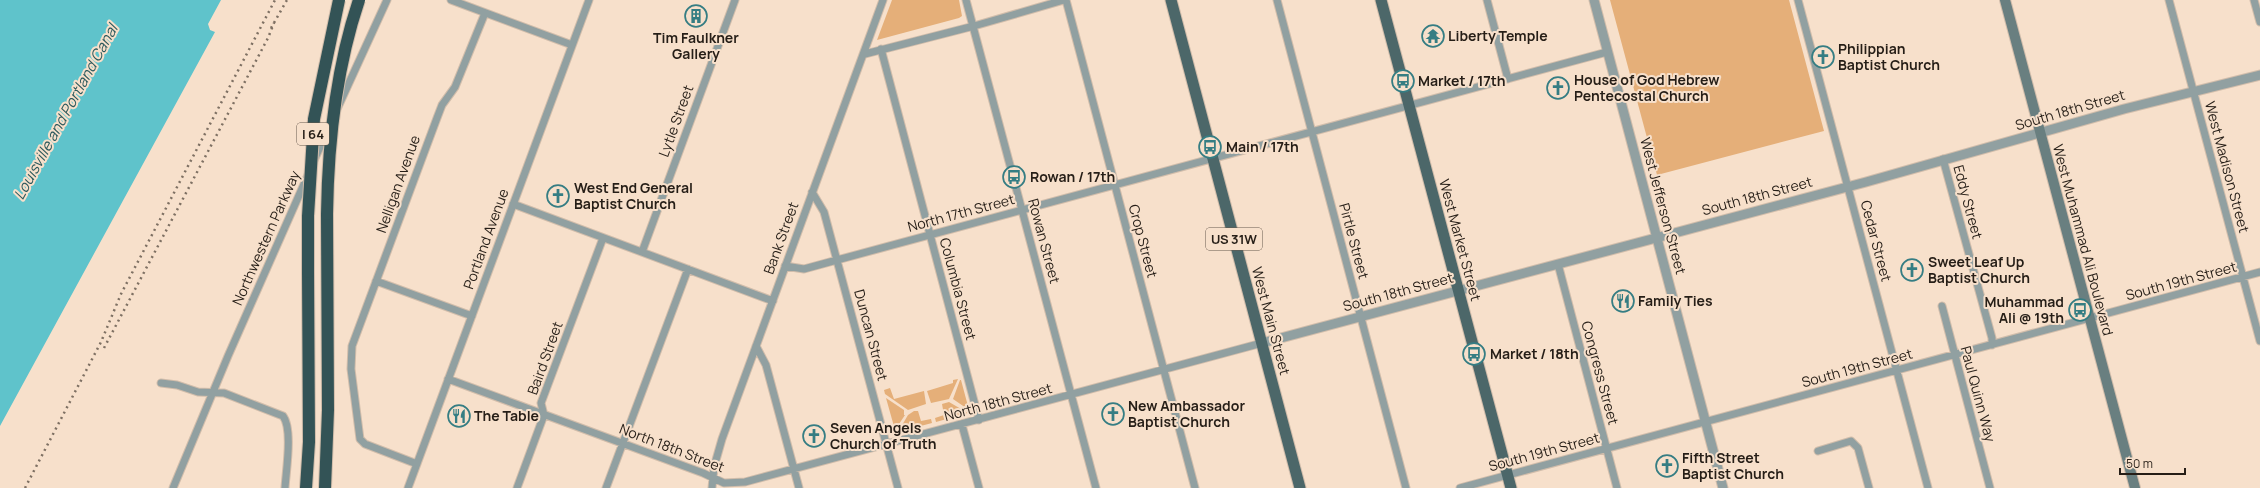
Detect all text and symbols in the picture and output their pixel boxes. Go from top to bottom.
building icon: Tim Faulkner Gallery [683,3,709,29]
water label: Louisville and Portland Canal [9,18,124,203]
temple icon: Liberty Temple [1420,23,1446,49]
place label: Liberty Temple [1448,26,1548,45]
place label: Tim Faulkner Gallery [653,28,739,63]
place label: Philippian Baptist Church [1838,39,1940,74]
church icon: Philippian Baptist Church [1810,44,1836,70]
bus stop icon: Market / 17th [1390,68,1416,94]
place label: House of God Hebrew Pentecostal Church [1574,70,1719,105]
place label: Market / 17th [1418,71,1506,90]
church icon: House of God Hebrew Pentecostal Church [1545,75,1571,101]
street label: Lytle Street [654,82,697,159]
street label: South 18th Street [2013,85,2127,134]
street label: West Madison Street [2201,99,2254,235]
road number: I 64 [297,123,329,145]
street label: Nelligan Avenue [371,132,424,235]
bus stop icon: Main / 17th [1197,134,1223,160]
street label: West Jefferson Street [1636,135,1691,277]
place label: Main / 17th [1226,137,1299,156]
street label: West Muhammad Ali Boulevard [2049,142,2118,338]
street label: Eddy Street [1949,163,1988,241]
bus stop icon: Rowan / 17th [1001,164,1027,190]
street label: Northwestern Parkway [227,167,304,308]
place label: Rowan / 17th [1030,167,1115,186]
street label: South 18th Street [1700,172,1814,219]
street label: West Market Street [1435,177,1486,303]
place label: West End General Baptist Church [574,178,693,213]
church icon: West End General Baptist Church [545,183,571,209]
street label: Portland Avenue [459,186,513,292]
street label: North 17th Street [905,189,1017,236]
street label: Rowan Street [1024,196,1065,286]
street label: Cedar Street [1857,198,1897,284]
street label: Bank Street [759,199,803,277]
street label: Pirtle Street [1335,201,1374,281]
street label: Crop Street [1125,202,1163,280]
road number: US 31W [1206,228,1262,250]
street label: Columbia Street [936,236,981,342]
place label: Sweet Leaf Up Baptist Church [1928,252,2030,287]
street label: South 19th Street [2123,256,2239,304]
church icon: Sweet Leaf Up Baptist Church [1899,257,1925,283]
street label: West Main Street [1248,265,1295,377]
street label: South 18th Street [1341,268,1455,315]
street label: Duncan Street [850,287,893,383]
restaurant icon: Family Ties [1610,288,1636,314]
place label: Family Ties [1638,291,1713,310]
place label: Muhammad Ali @ 19th [1985,292,2064,327]
bus stop icon: Muhammad Ali @ 19th [2067,297,2093,323]
street label: Baird Street [522,318,567,397]
street label: Congress Street [1578,319,1624,427]
bus stop icon: Market / 18th [1461,341,1487,367]
street label: South 19th Street [1799,343,1915,391]
place label: Market / 18th [1490,344,1579,363]
street label: Paul Quinn Way [1957,344,2001,445]
street label: North 18th Street [942,378,1054,425]
place label: New Ambassador Baptist Church [1128,396,1245,431]
church icon: New Ambassador Baptist Church [1100,401,1126,427]
restaurant icon: The Table [446,403,472,429]
place label: The Table [474,406,539,425]
place label: Seven Angels Church of Truth [830,418,937,453]
street label: North 18th Street [617,419,728,476]
church icon: Seven Angels Church of Truth [801,423,827,449]
street label: South 19th Street [1486,427,1602,475]
place label: Fifth Street Baptist Church [1682,448,1784,483]
scale bar [2120,450,2185,476]
church icon: Fifth Street Baptist Church [1654,453,1680,479]
text: 50 m [2126,455,2153,472]

